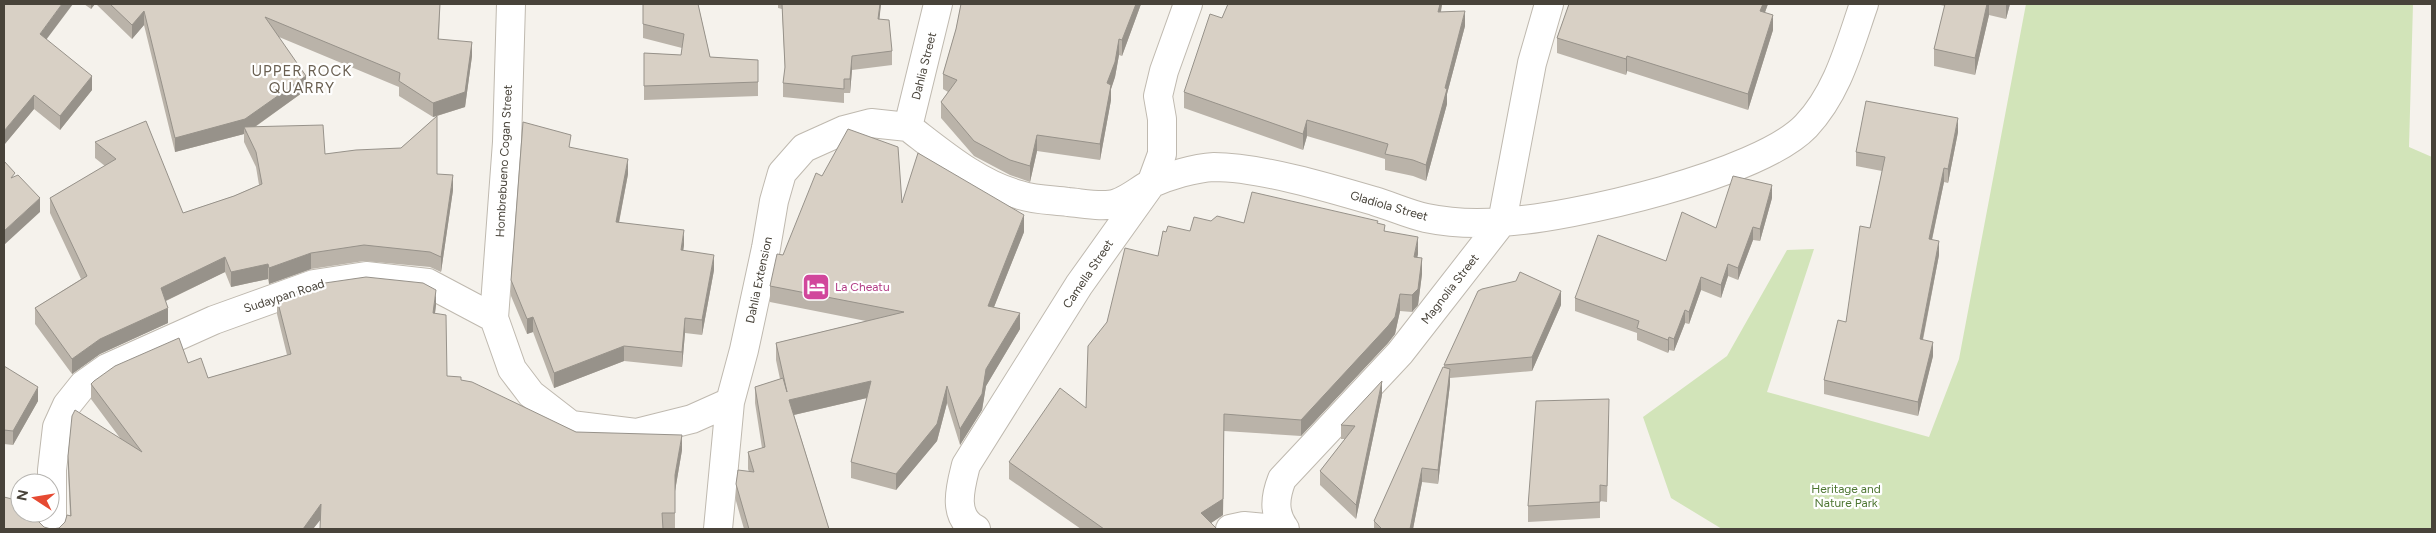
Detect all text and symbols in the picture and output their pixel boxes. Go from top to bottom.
street label: Dahlia Street [909,30,939,101]
district label: UPPER ROCK QUARRY [252,62,352,97]
street label: Hombrebueno Cogan Street [493,84,515,238]
street label: Gladiola Street [1349,188,1430,224]
street label: Dahlia Extension [743,235,775,325]
street label: Camella Street [1060,237,1116,311]
street label: Magnolia Street [1418,251,1482,327]
hotel icon: La Cheatu [801,272,831,302]
street label: Sudaypan Road [242,276,326,316]
place label: La Cheatu [835,280,890,294]
north arrow [10,473,60,523]
park label: Heritage and Nature Park [1811,482,1881,510]
text: N [13,488,32,502]

